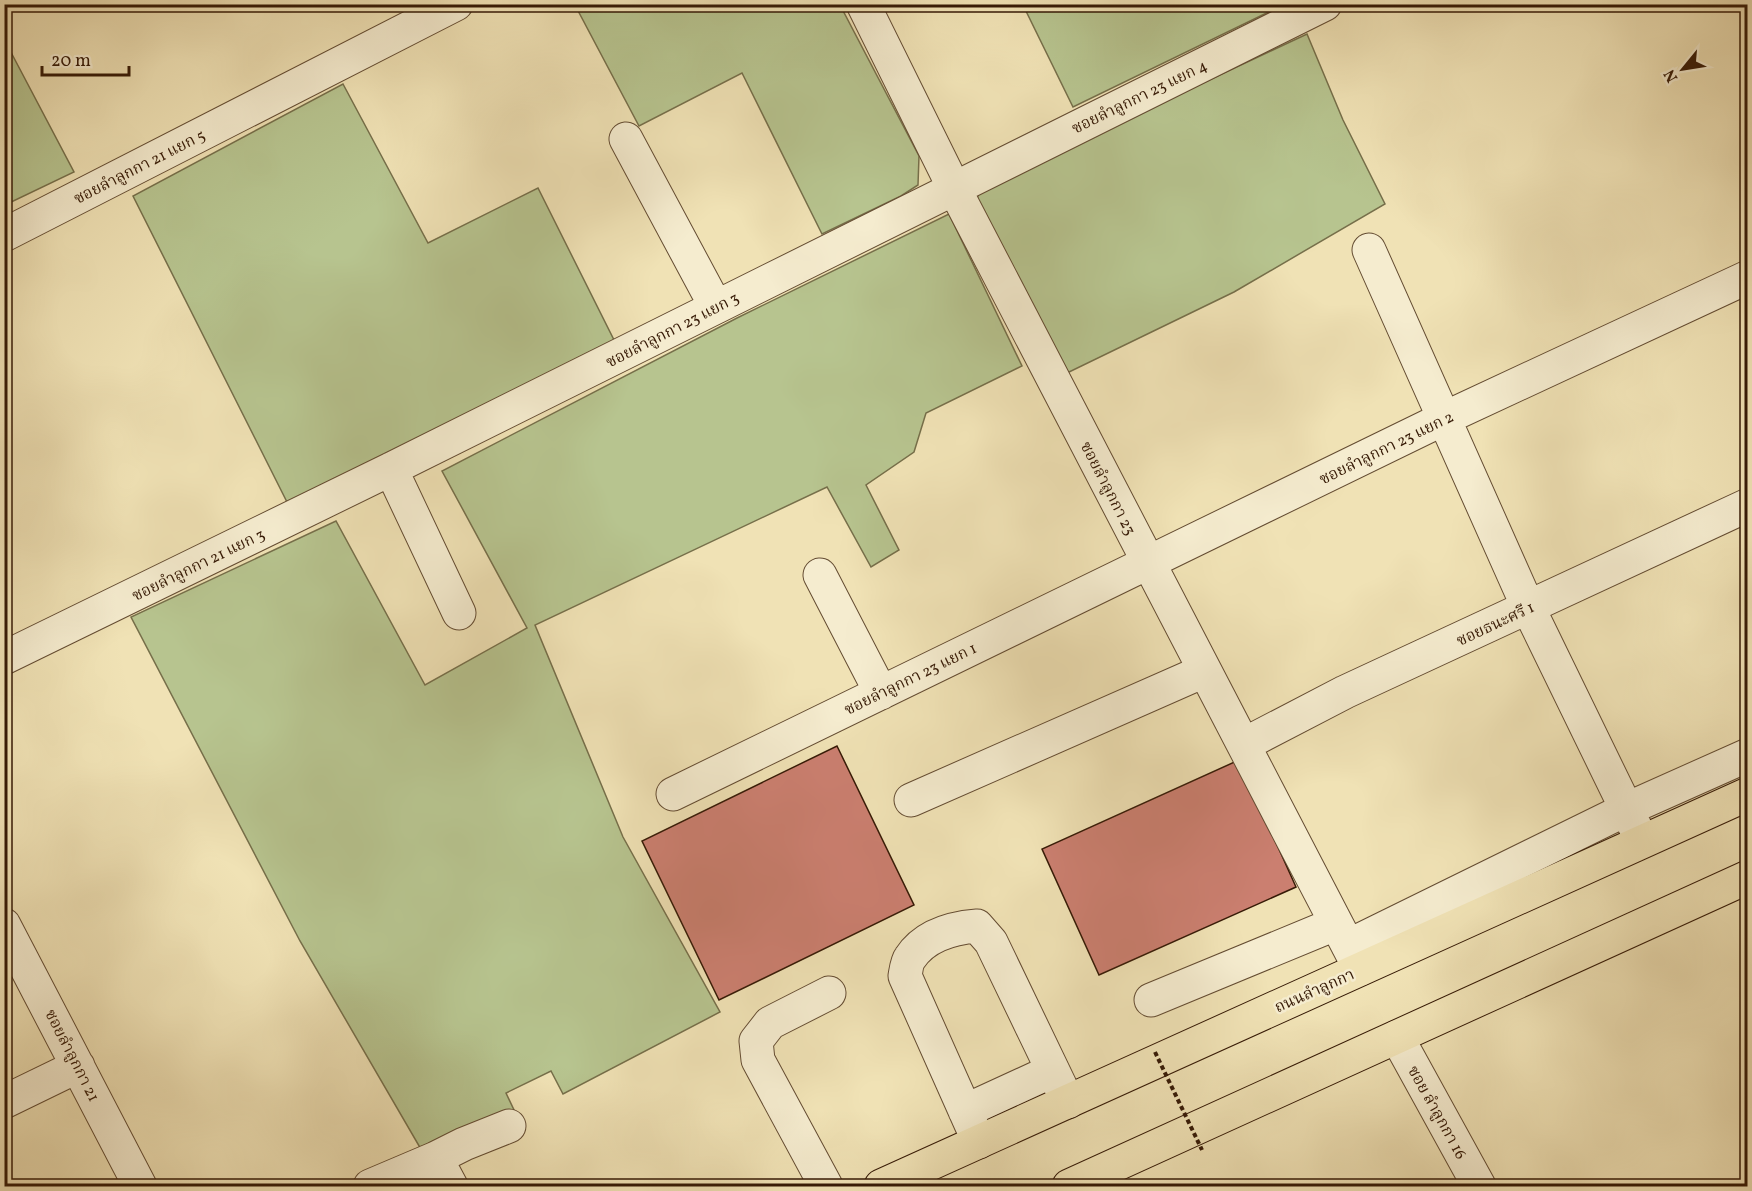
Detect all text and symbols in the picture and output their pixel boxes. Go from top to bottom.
scale bar [42,39,129,77]
north arrow [1653,39,1713,99]
text: 20 m [51,49,91,74]
street label: ซอยลำลูกกา 23 แยก 4 [1068,55,1211,140]
text: N [1659,65,1684,86]
street label: ซอยลำลูกกา 21 แยก 5 [70,125,209,210]
street label: ซอยลำลูกกา 23 แยก 3 [602,288,743,374]
street label: ซอยลำลูกกา 23 แยก 2 [1316,407,1458,491]
street label: ซอยลำลูกกา 23 [1074,438,1140,540]
street label: ซอยลำลูกกา 21 แยก 3 [129,524,269,608]
street label: ซอยธนะศรี 1 [1453,597,1538,652]
street label: ซอยลำลูกกา 23 แยก 1 [841,638,981,721]
street label: ถนนลำลูกกา [1271,964,1358,1019]
street label: ซอยลำลูกกา 21 [38,1006,104,1106]
street label: ซอย ลำลูกกา 16 [1401,1062,1471,1164]

